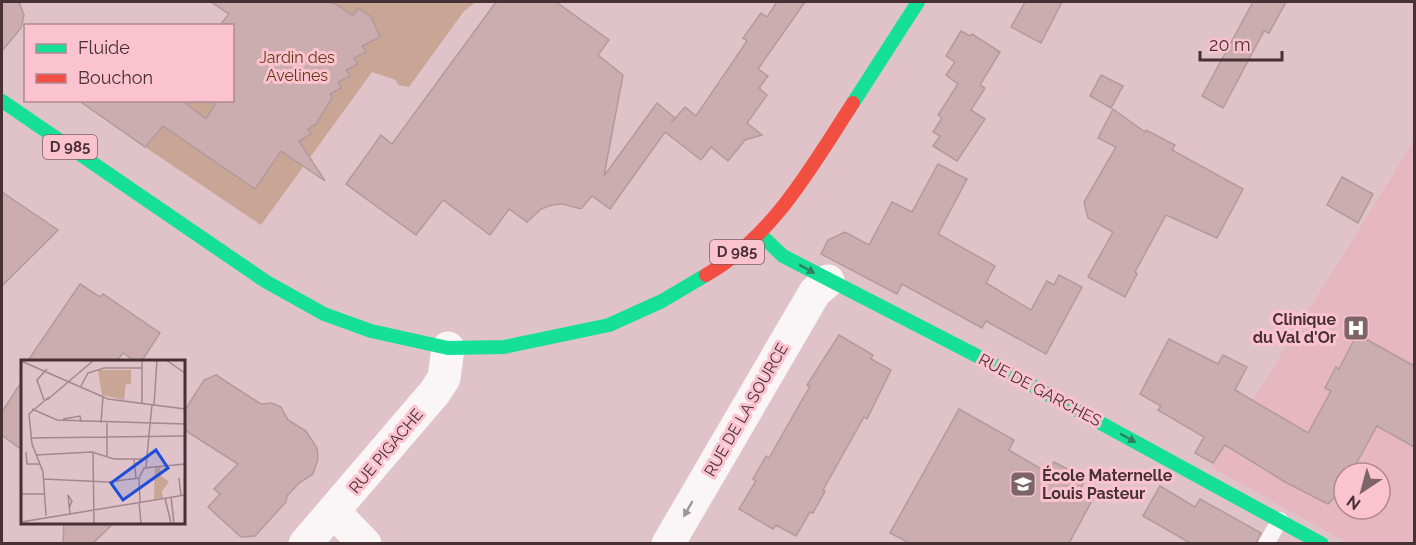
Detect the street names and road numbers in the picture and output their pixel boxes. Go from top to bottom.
road number: D 985 [43,135,97,159]
road number: D 985 [710,240,764,264]
street label: RUE DE LA SOURCE [700,340,792,480]
street label: RUE DE GARCHES [975,350,1105,431]
street label: RUE PIGACHE [345,405,427,497]

